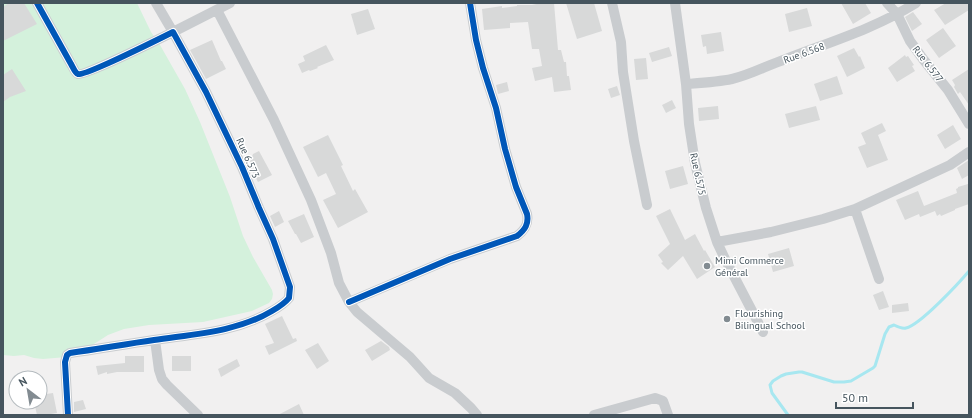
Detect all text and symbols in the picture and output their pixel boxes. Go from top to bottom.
street label: Rue 6.568 [782,40,826,66]
street label: Rue 6.577 [910,43,946,85]
street label: Rue 6.573 [233,136,263,180]
street label: Rue 6.575 [687,152,709,196]
place label: Mimi Commerce Général [715,254,784,279]
marker: Mimi Commerce Général [702,261,712,271]
place label: Flourishing Bilingual School [735,307,805,332]
marker: Flourishing Bilingual School [722,314,732,324]
north arrow [8,370,48,410]
text: N [16,374,30,389]
scale bar [836,384,913,410]
text: 50 m [842,390,868,405]

